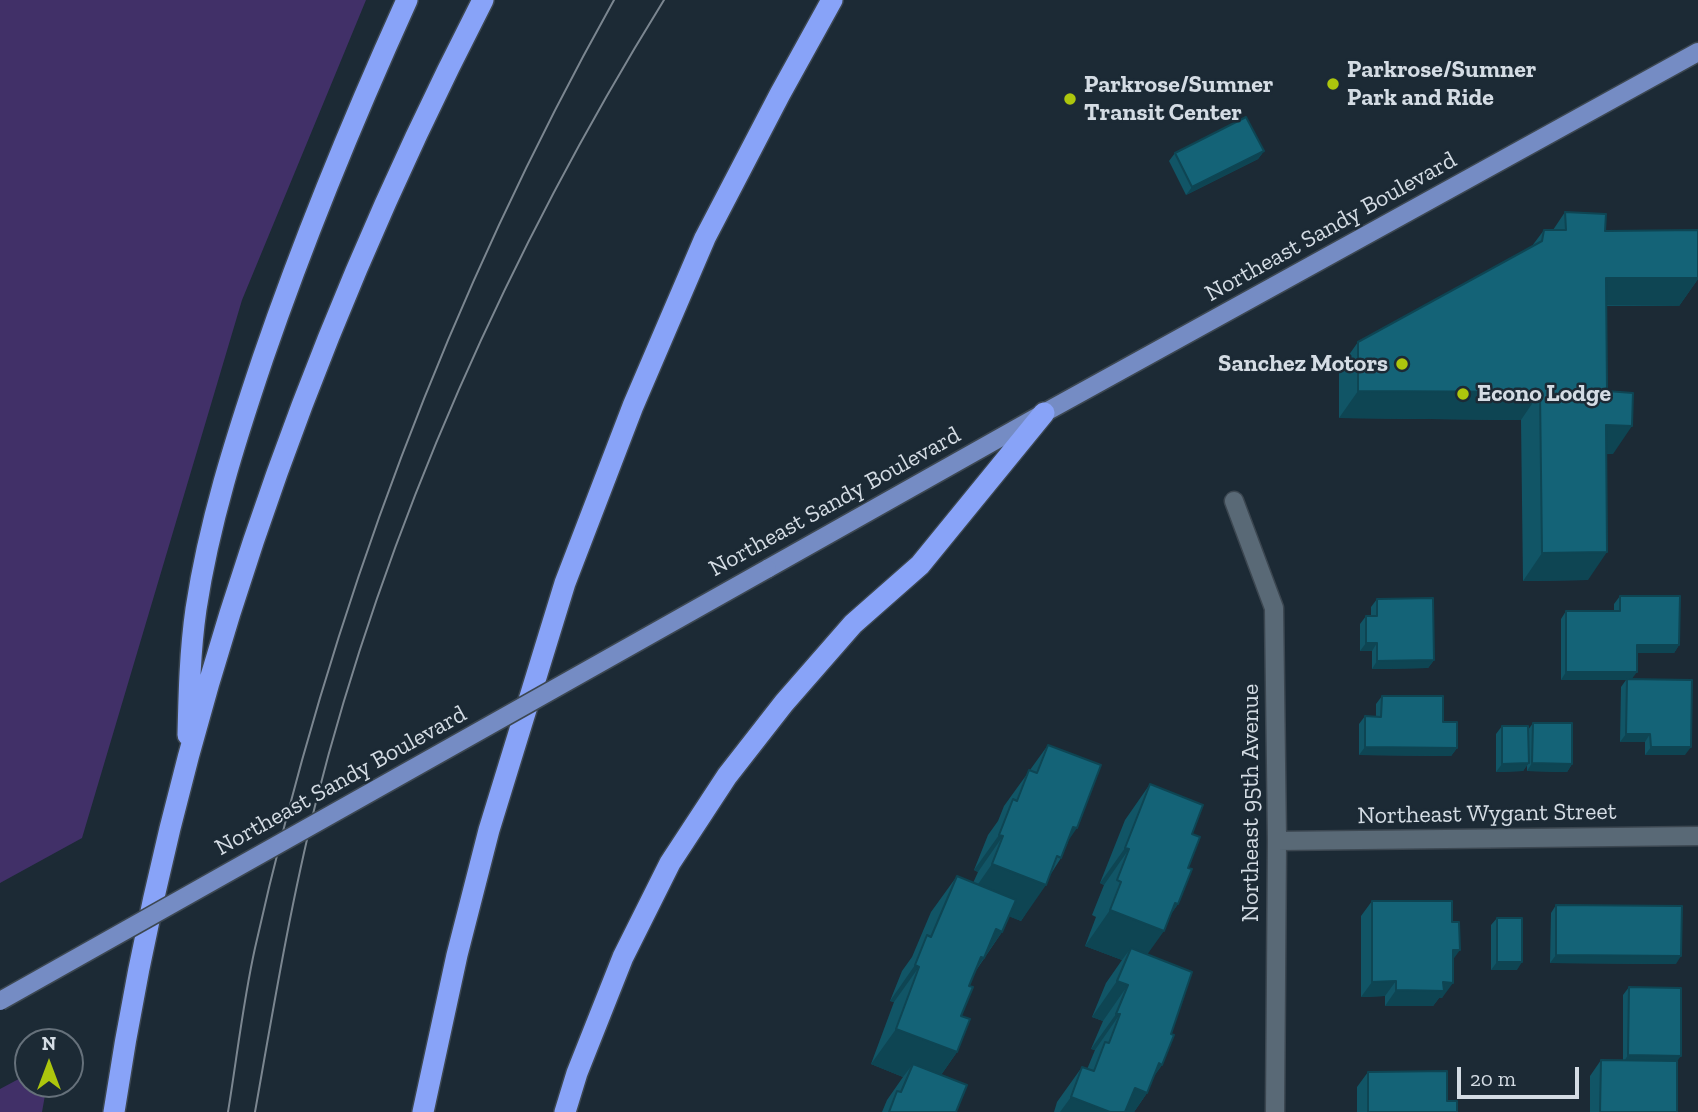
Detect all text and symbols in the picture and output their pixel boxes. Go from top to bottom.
place label: Parkrose/Sumner Park and Ride [1347,56,1536,112]
place label: Parkrose/Sumner Transit Center [1084,71,1273,127]
marker: Parkrose/Sumner Park and Ride [1325,76,1341,92]
marker: Parkrose/Sumner Transit Center [1062,91,1078,107]
street label: Northeast Sandy Boulevard [1200,146,1462,308]
place label: Sanchez Motors [1218,350,1388,378]
marker: Sanchez Motors [1394,356,1410,372]
place label: Econo Lodge [1477,380,1611,408]
marker: Econo Lodge [1455,386,1471,402]
street label: Northeast Sandy Boulevard [704,421,966,583]
street label: Northeast 95th Avenue [1237,684,1265,922]
street label: Northeast Sandy Boulevard [210,700,472,862]
street label: Northeast Wygant Street [1357,797,1617,831]
north arrow [14,1028,84,1098]
text: N [42,1032,56,1055]
scale bar [1460,1052,1582,1096]
text: 20 m [1470,1066,1516,1091]

